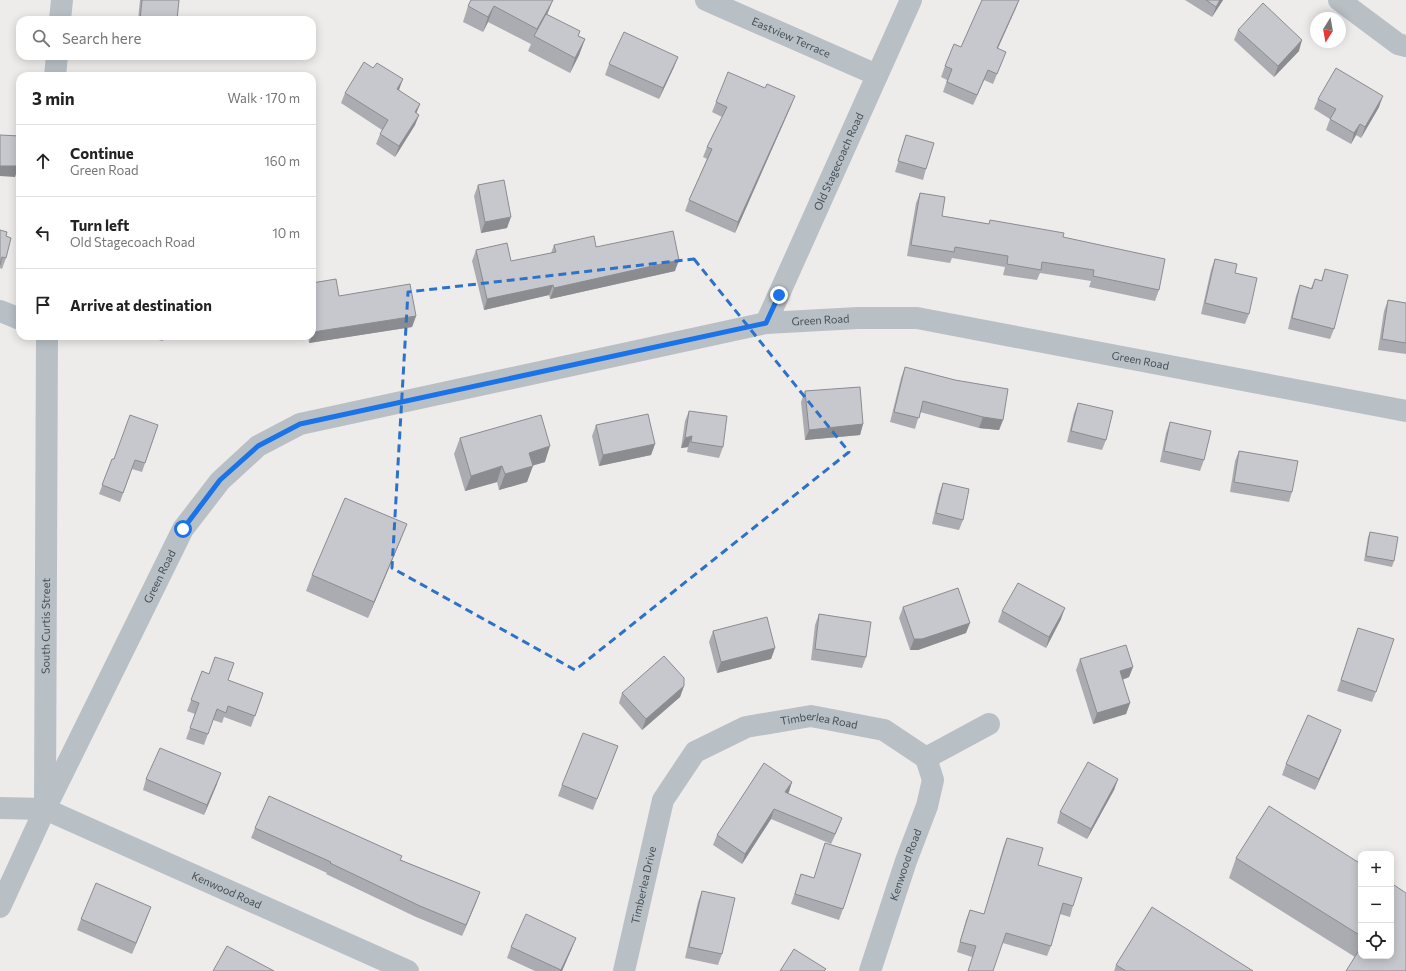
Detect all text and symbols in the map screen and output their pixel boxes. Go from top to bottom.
north arrow [1310,12,1346,48]
street label: Eastview Terrace [750,14,833,60]
search box [16,16,316,60]
icon: search [30,27,52,49]
text: Search here [62,29,141,47]
text: 3 min [32,88,75,109]
text: Walk · 170 m [228,90,300,106]
street label: Old Stagecoach Road [810,110,866,212]
text: Continue [70,144,134,162]
icon: ahead [32,150,54,172]
text: 160 m [264,153,300,169]
text: Green Road [70,162,139,178]
text: Turn left [70,216,129,234]
icon: left [32,222,54,244]
text: 10 m [272,225,300,241]
text: Old Stagecoach Road [70,234,195,250]
route end [770,286,788,304]
icon: arrive [32,294,54,316]
text: Arrive at destination [70,296,212,314]
street label: Green Road [791,311,850,328]
street label: Green Road [1111,348,1170,372]
route start [174,520,192,538]
street label: Green Road [140,547,178,605]
street label: South Curtis Street [39,578,52,674]
street label: Timberlea Road [779,709,859,731]
street label: Kenwood Road [887,827,924,902]
street label: Timberlea Drive [628,845,658,925]
map controls [1358,851,1394,959]
button: + [1358,851,1394,887]
street label: Kenwood Road [190,868,264,911]
button: − [1358,887,1394,923]
button: locate [1358,923,1394,959]

